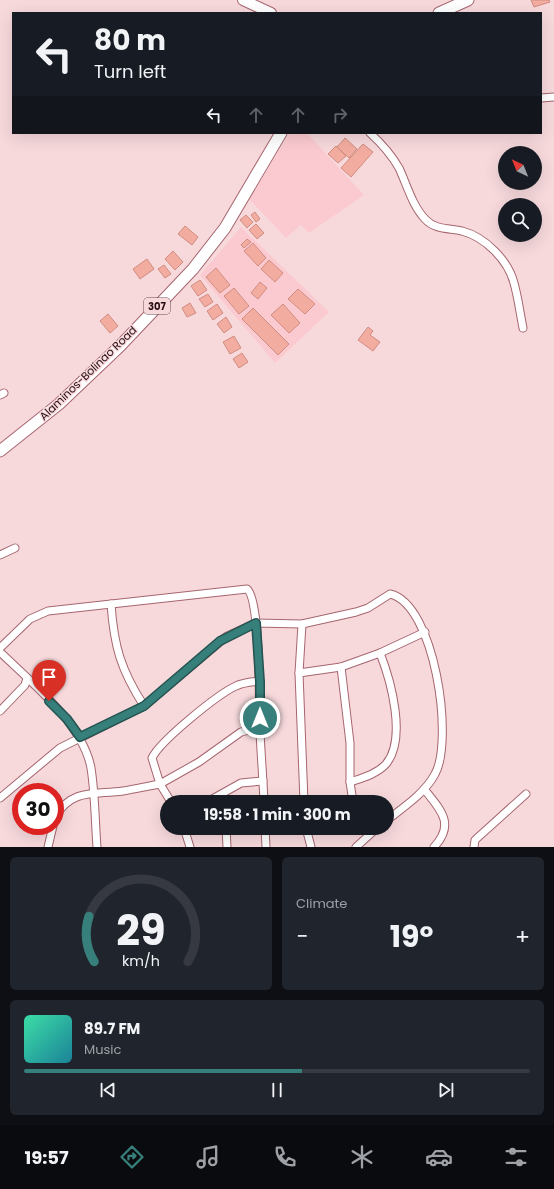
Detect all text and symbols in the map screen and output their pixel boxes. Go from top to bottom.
text: 80 m [94,21,166,60]
icon: left [28,28,80,80]
text: Turn left [94,59,166,84]
icon: left [203,104,225,126]
icon: ahead [245,104,267,126]
icon: ahead [287,104,309,126]
icon: right [329,104,351,126]
north arrow [498,146,542,190]
map controls [498,146,542,242]
button: search [498,198,542,242]
road number: 307 [144,298,170,314]
street label: Alaminos-Bolinao Road [36,322,140,424]
pin [32,660,66,701]
icon: arrive [38,666,60,688]
position arrow [239,697,281,739]
speed limit sign: 30 [12,783,64,835]
text: 19:58 · 1 min · 300 m [203,804,351,825]
text: Climate [296,894,347,913]
text: 29 [116,900,166,959]
text: 19° [390,915,433,958]
text: − [296,921,308,952]
text: + [515,921,530,952]
text: km/h [122,950,160,970]
text: 89.7 FM [84,1018,140,1039]
text: Music [84,1040,121,1059]
icon: previous [97,1079,119,1101]
icon: pause [266,1079,288,1101]
icon: next [435,1079,457,1101]
icon: directions [118,1143,146,1171]
icon: music [194,1143,222,1171]
icon: phone [271,1143,299,1171]
icon: climate [348,1143,376,1171]
icon: car [425,1143,453,1171]
icon: filters [502,1143,530,1171]
text: 19:57 [24,1145,69,1170]

